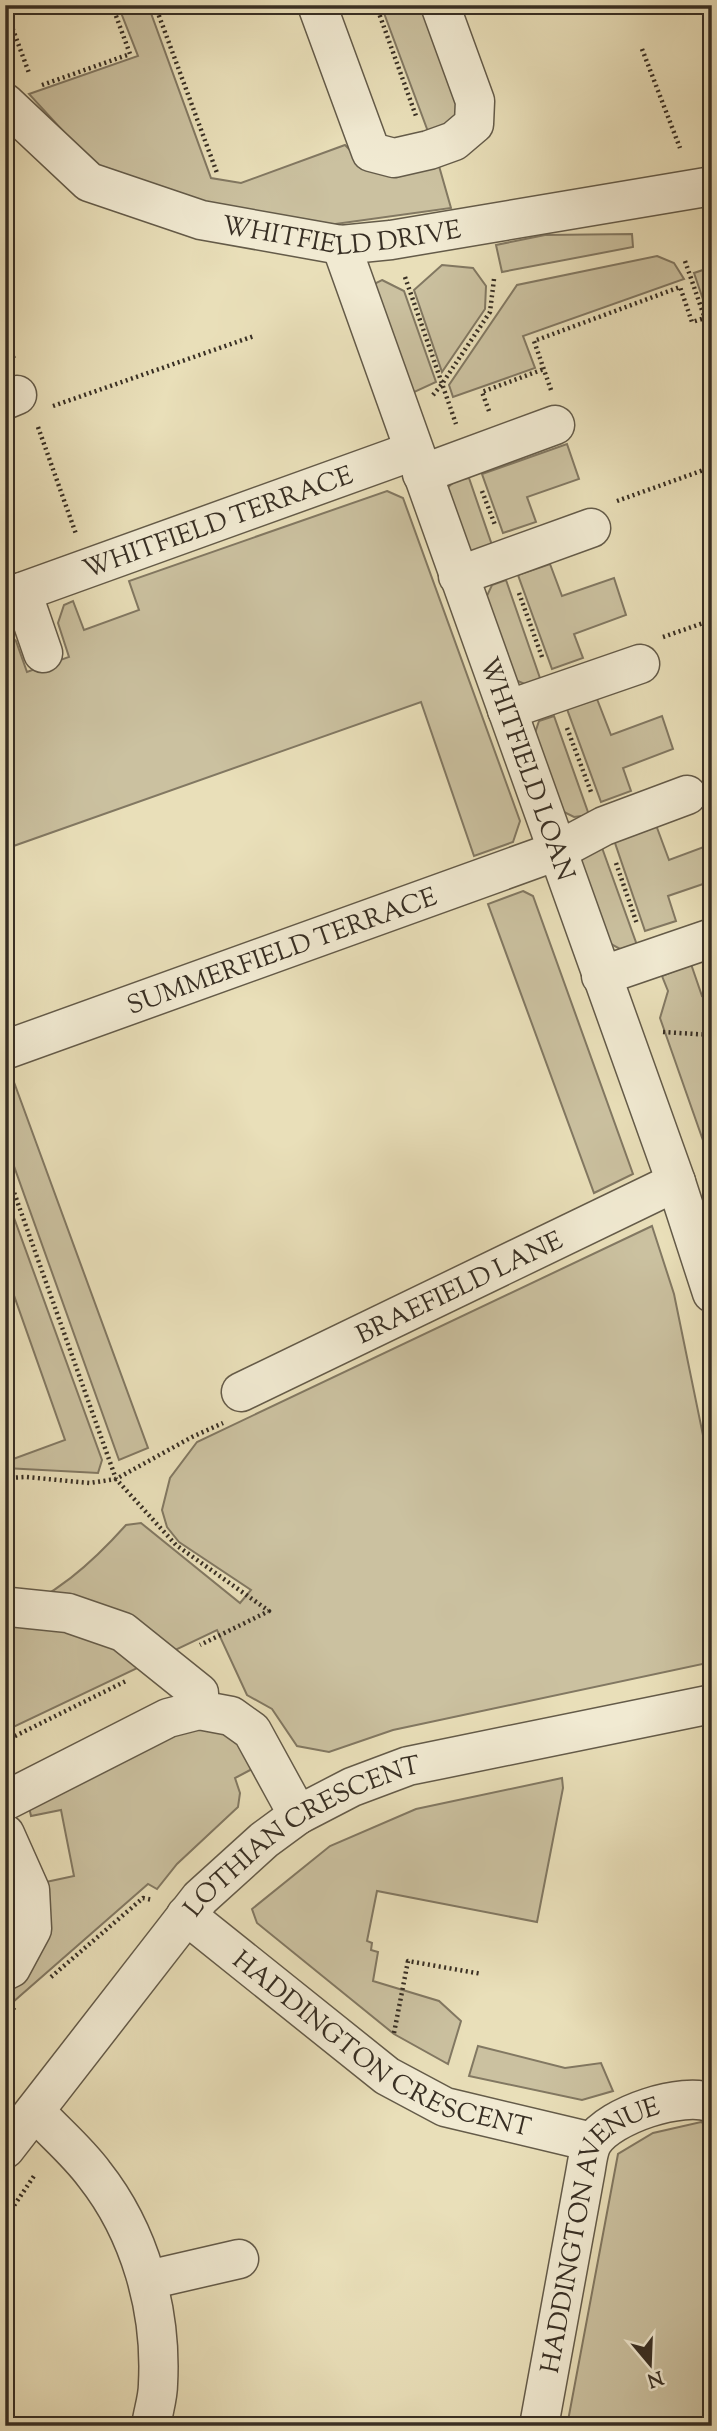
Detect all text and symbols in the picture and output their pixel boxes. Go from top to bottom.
street label: WHITFIELD DRIVE [219,208,464,266]
street label: WHITFIELD TERRACE [78,458,359,589]
street label: WHITFIELD LOAN [469,652,583,886]
street label: SUMMERFIELD TERRACE [122,880,443,1026]
street label: BRAEFIELD LANE [350,1223,570,1355]
street label: LOTHIAN CRESCENT [176,1748,424,1925]
street label: HADDINGTON CRESCENT [223,1943,534,2148]
street label: HADDINGTON AVENUE [531,2095,687,2393]
north arrow [616,2330,686,2400]

